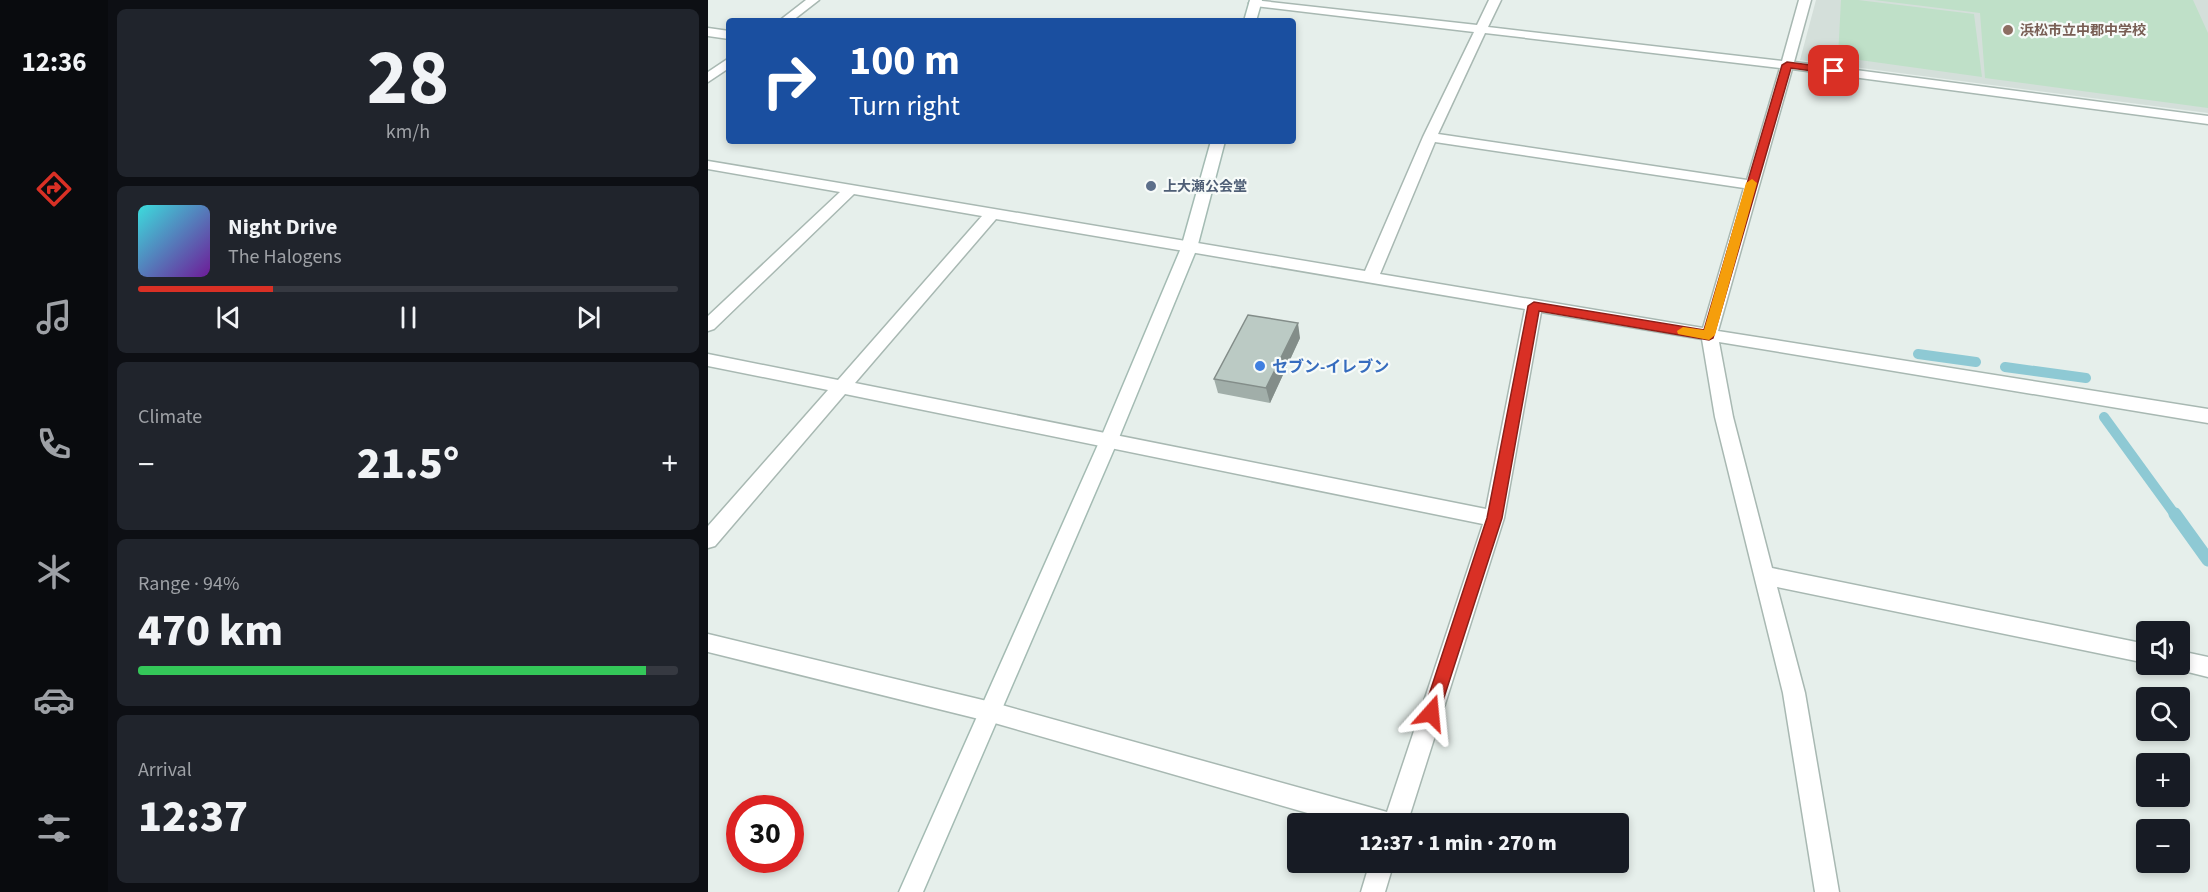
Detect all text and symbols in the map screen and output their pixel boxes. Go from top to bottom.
place label: 浜松市立中郡中学校 [2020,21,2146,41]
text: 28 [367,23,449,134]
marker: 浜松市立中郡中学校 [2001,23,2015,37]
text: 100 m [849,31,960,91]
icon: right [750,42,828,120]
text: 12:36 [21,43,87,82]
pin [1808,45,1859,96]
icon: arrive [1817,54,1850,87]
text: Turn right [849,87,960,126]
text: km/h [386,118,430,146]
icon: directions [33,168,75,210]
place label: 上大瀬公会堂 [1163,177,1247,197]
marker: 上大瀬公会堂 [1144,179,1158,193]
text: Night Drive [228,211,337,243]
text: The Halogens [228,243,342,271]
icon: music [33,296,75,338]
icon: previous [212,301,245,334]
icon: pause [392,301,425,334]
icon: next [572,301,605,334]
place label: セブン-イレブン [1272,356,1389,378]
marker: セブン-イレブン [1253,359,1267,373]
text: Climate [138,403,202,431]
icon: phone [33,423,75,465]
text: 21.5° [357,432,459,496]
text: − [138,441,154,488]
text: + [662,441,678,488]
icon: climate [33,551,75,593]
text: Range · 94% [138,570,239,598]
text: 470 km [138,599,283,663]
map controls [2136,621,2190,873]
button: sound [2136,621,2190,675]
icon: car [33,679,75,721]
position arrow [1399,681,1463,745]
button: search [2136,687,2190,741]
button: + [2136,753,2190,807]
text: Arrival [138,756,192,784]
text: 12:37 [138,785,248,849]
speed limit sign: 30 [726,795,804,873]
icon: filters [33,807,75,849]
button: − [2136,819,2190,873]
text: 12:37 · 1 min · 270 m [1359,827,1557,859]

